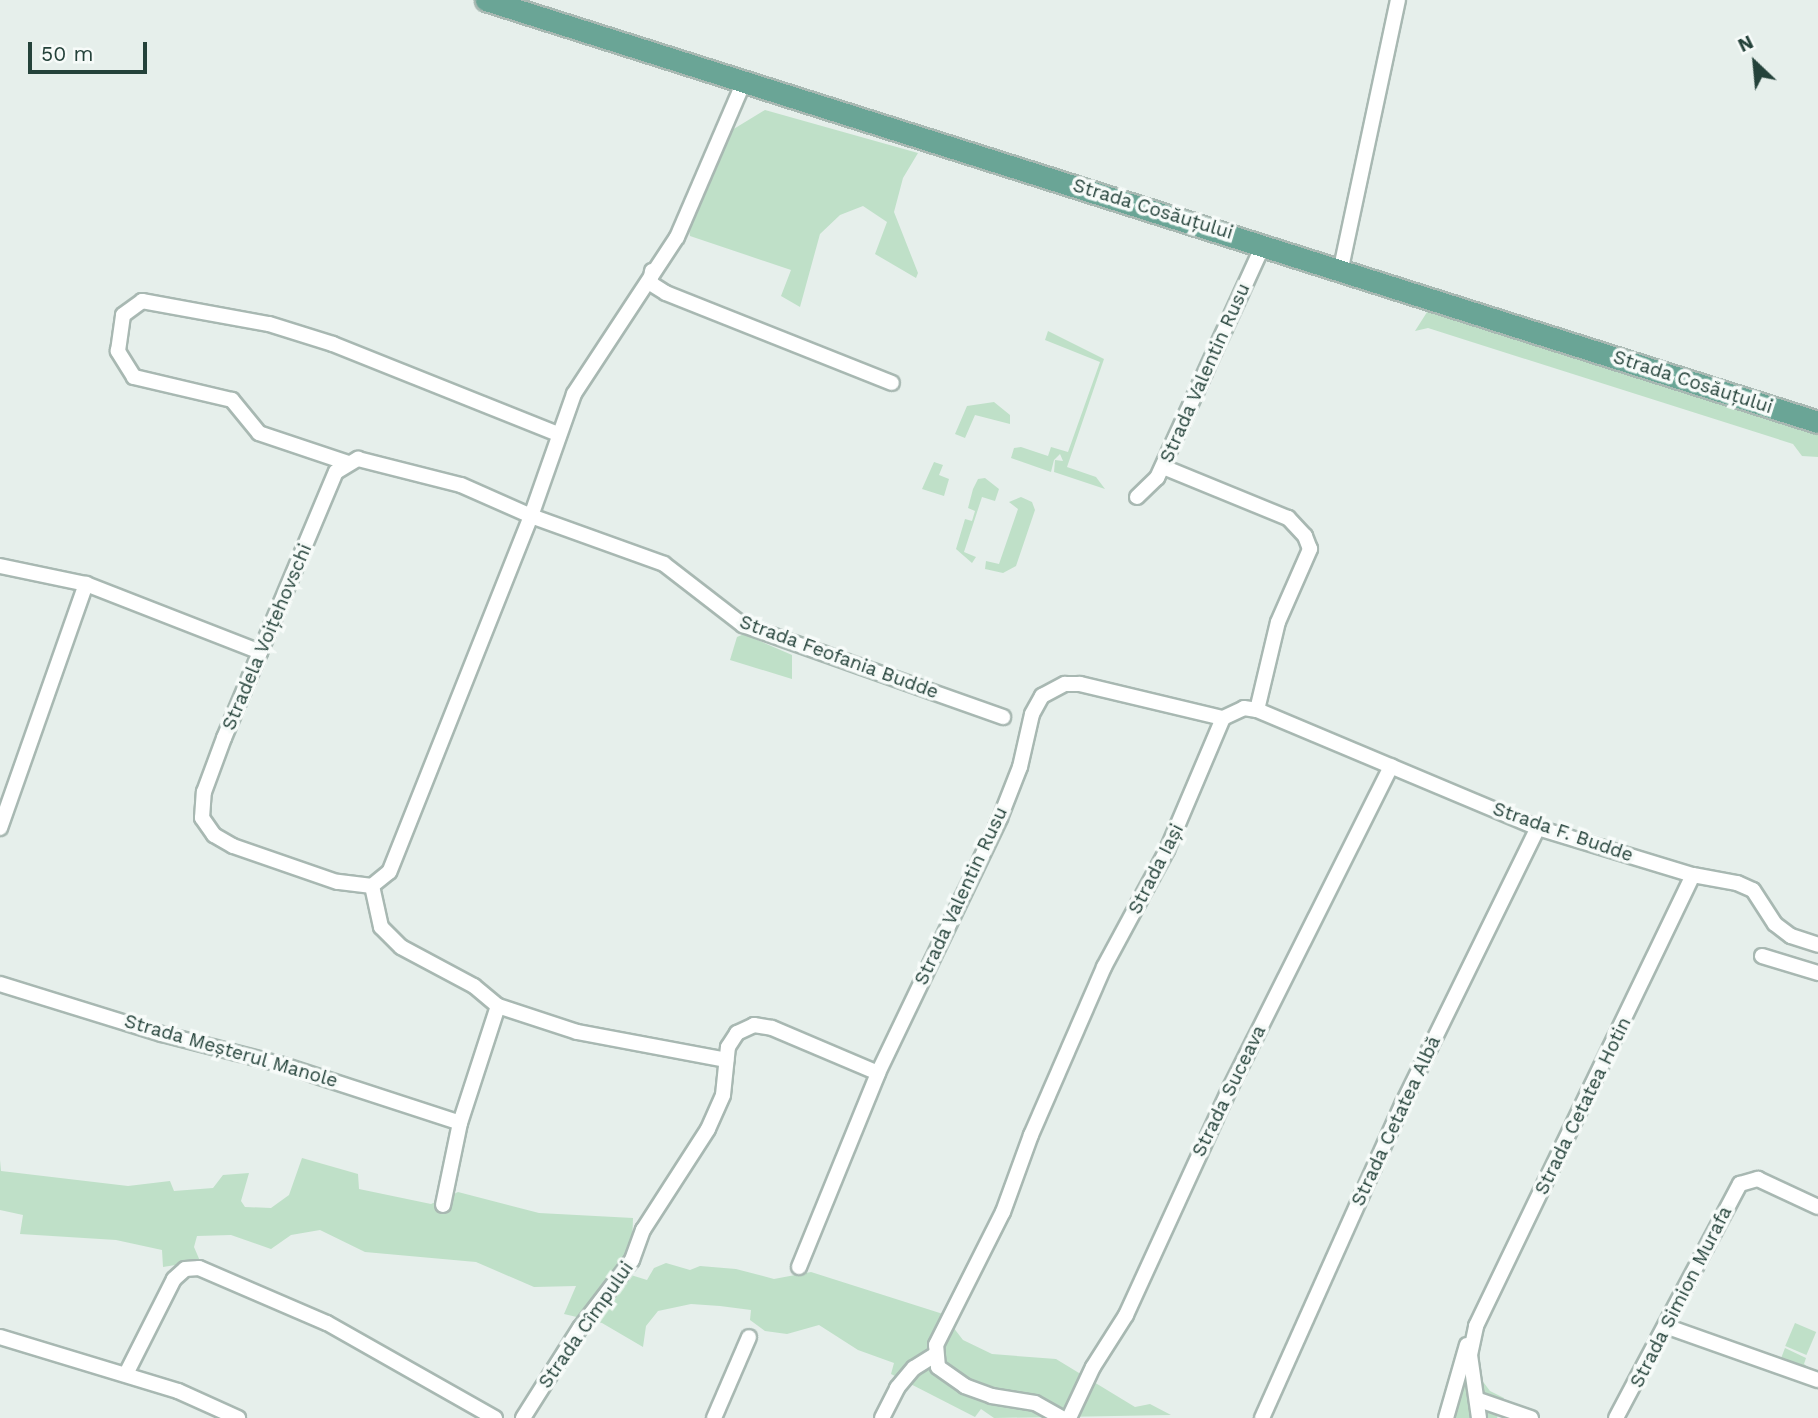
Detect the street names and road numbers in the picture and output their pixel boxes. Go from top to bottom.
street label: Strada Cosăuțului [1070,174,1236,244]
street label: Strada Valentin Rusu [1155,279,1255,467]
street label: Strada Cosăuțului [1610,345,1776,419]
street label: Stradela Voițehovschi [217,540,317,734]
street label: Strada Feofania Budde [736,610,942,704]
street label: Strada F. Budde [1490,797,1636,867]
street label: Strada Valentin Rusu [909,803,1013,989]
street label: Strada Iași [1123,820,1189,918]
street label: Strada Meșterul Manole [121,1009,341,1093]
street label: Strada Cetatea Hotin [1530,1013,1636,1199]
street label: Strada Suceava [1187,1021,1271,1161]
street label: Strada Cetatea Albă [1346,1032,1446,1210]
street label: Strada Simion Murafa [1625,1202,1737,1392]
street label: Strada Cîmpului [534,1257,638,1393]

